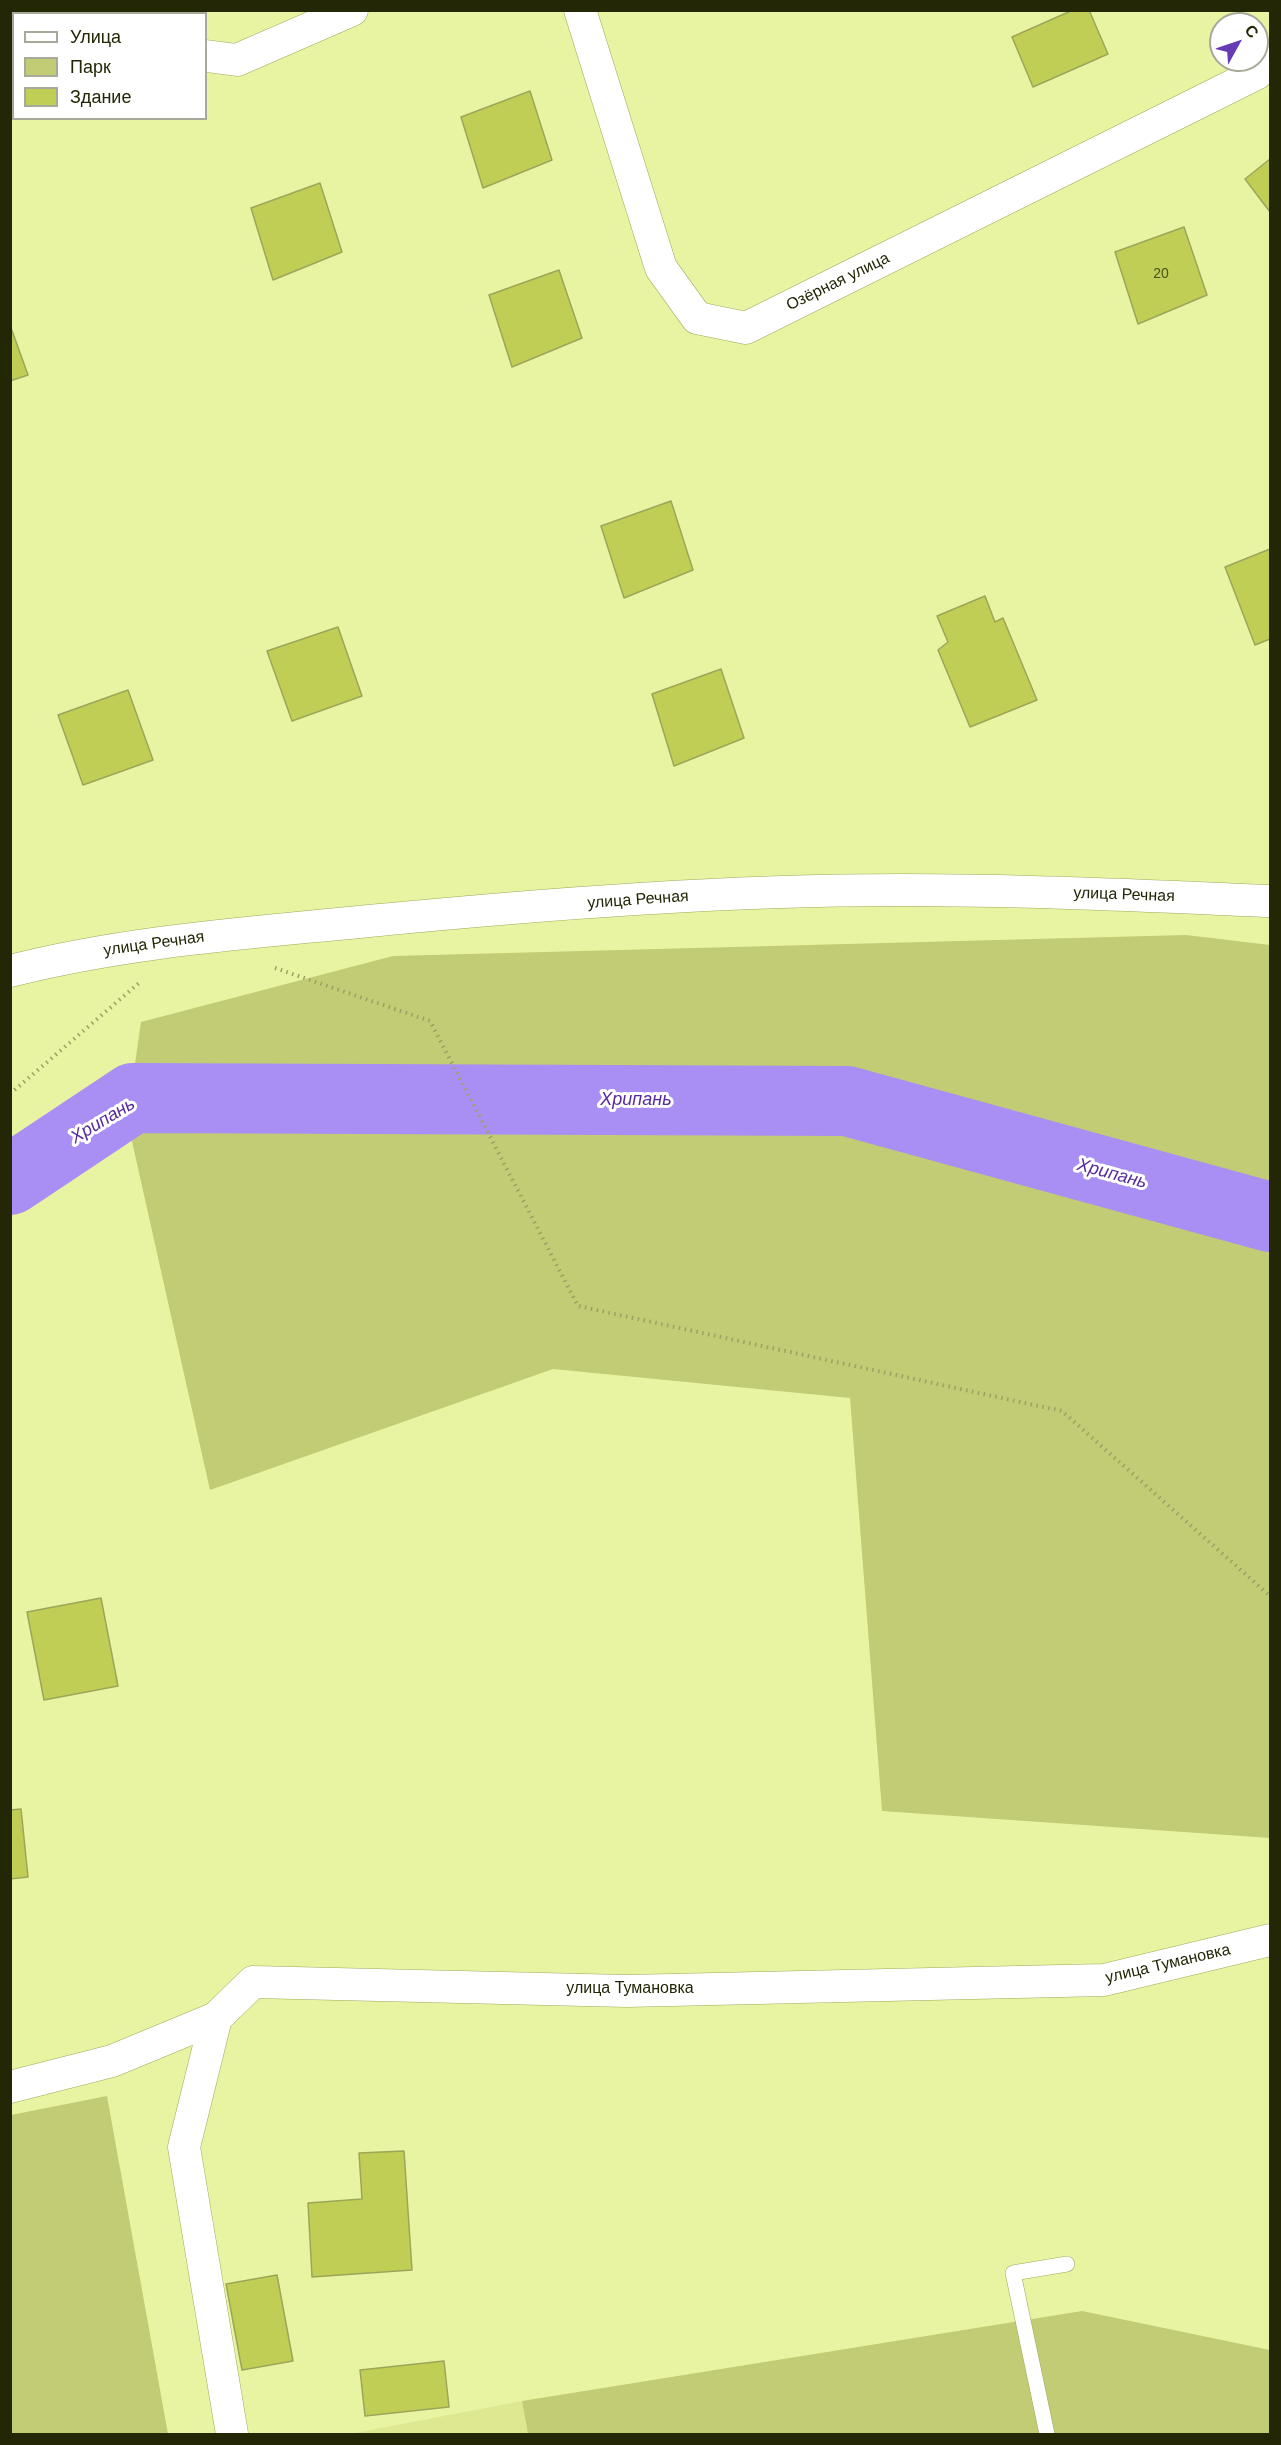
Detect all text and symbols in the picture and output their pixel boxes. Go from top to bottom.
legend [12,12,207,120]
north arrow [1209,12,1269,72]
text: С [1241,22,1262,41]
text: Улица [70,27,121,47]
text: Парк [70,57,111,77]
text: Здание [70,87,131,107]
street label: Озёрная улица [783,249,893,315]
house number: 20 [1153,266,1169,282]
street label: улица Речная [1073,884,1175,906]
street label: улица Речная [587,887,689,913]
street label: улица Речная [102,927,206,961]
water label: Хрипань [600,1089,672,1111]
water label: Хрипань [67,1093,139,1149]
water label: Хрипань [1075,1154,1149,1194]
street label: улица Тумановка [1104,1940,1232,1988]
street label: улица Тумановка [566,1979,694,1999]

